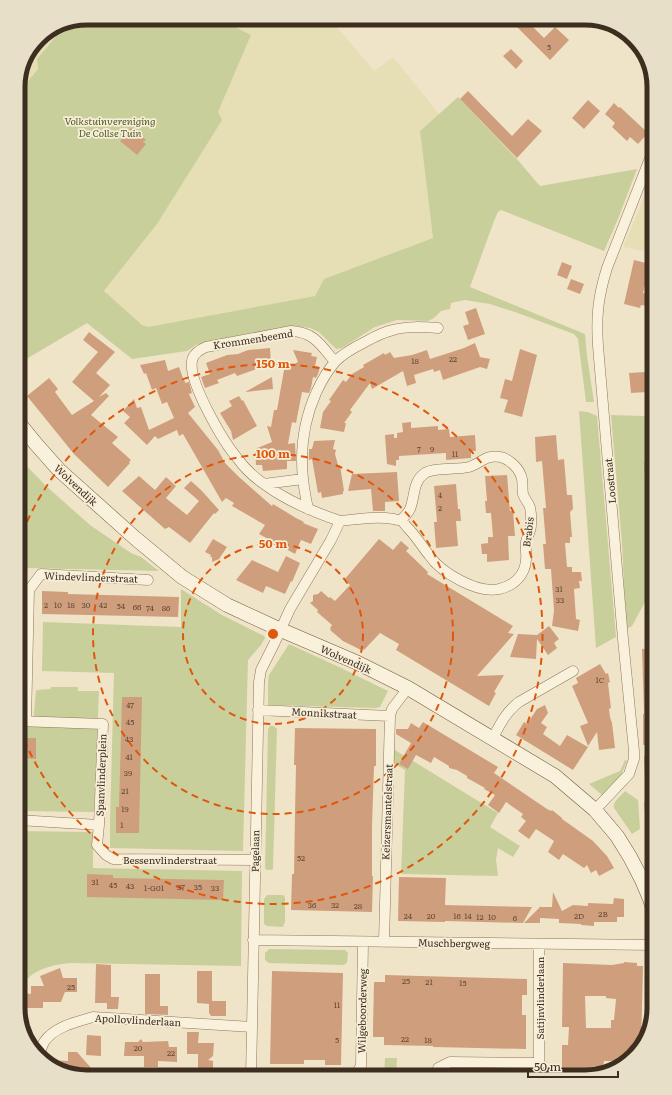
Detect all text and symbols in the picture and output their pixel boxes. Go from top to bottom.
house number: 5 [547,41,551,52]
park label: Volkstuinvereniging De Collse Tuin [64,113,156,140]
street label: Krommenbeemd [212,325,294,352]
house number: 22 [449,353,457,364]
text: 150 m [256,354,290,372]
house number: 18 [411,355,419,366]
house number: 7 [417,443,421,454]
house number: 9 [430,443,434,454]
text: 100 m [256,444,290,462]
house number: 11 [452,448,459,459]
street label: Loostraat [600,458,619,504]
street label: Wolvendijk [51,461,102,509]
house number: 4 [438,489,443,500]
house number: 2 [438,502,442,513]
street label: Brabis [518,515,537,548]
text: 50 m [259,534,287,552]
street label: Windevlinderstraat [44,567,138,586]
house number: 31 [555,583,564,594]
house number: 33 [556,594,564,605]
house number: 2 [44,599,48,610]
house number: 10 [54,599,62,610]
house number: 18 [67,599,75,610]
house number: 30 [82,599,91,610]
house number: 42 [99,599,107,610]
house number: 54 [117,600,126,611]
house number: 66 [133,601,142,612]
house number: 74 [146,602,155,613]
house number: 86 [162,602,171,613]
centre of rings [266,627,280,641]
street label: Wolvendijk [318,641,375,677]
house number: 1C [596,674,605,685]
house number: 47 [126,699,134,710]
street label: Monnikstraat [291,703,357,722]
house number: 45 [126,716,134,727]
street label: Spanvlinderplein [92,733,109,817]
house number: 43 [125,733,133,744]
house number: 41 [125,751,134,762]
street label: Keizersmantelstraat [377,764,396,860]
house number: 39 [124,767,132,778]
house number: 21 [121,785,129,796]
house number: 19 [121,803,129,814]
house number: 1 [120,819,124,830]
street label: Pagelaan [247,829,262,872]
street label: Bessenvlinderstraat [123,852,217,867]
house number: 52 [297,852,305,863]
house number: 31 [91,876,100,887]
house number: 45 [109,879,117,890]
house number: 43 [126,880,134,891]
house number: 37 [177,881,185,892]
house number: 35 [194,881,202,892]
house number: 1-G01 [144,882,165,893]
house number: 33 [211,882,219,893]
house number: 36 [308,899,317,910]
house number: 32 [331,899,339,910]
house number: 28 [354,900,363,911]
house number: 2B [598,908,608,919]
house number: 24 [404,910,413,921]
house number: 20 [427,910,436,921]
house number: 16 [453,910,461,921]
house number: 14 [464,910,472,921]
house number: 2D [574,910,584,921]
house number: 12 [476,911,484,922]
house number: 10 [488,911,496,922]
house number: 6 [513,912,518,923]
street label: Muschbergweg [418,934,491,951]
street label: Satijnvlinderlaan [532,956,547,1039]
street label: Wilgeboorderweg [353,968,370,1054]
house number: 25 [402,975,410,986]
house number: 21 [425,976,433,987]
house number: 15 [459,977,467,988]
house number: 25 [67,981,75,992]
house number: 11 [334,999,341,1010]
street label: Apollovlinderlaan [94,1010,182,1029]
house number: 22 [401,1033,409,1044]
house number: 5 [335,1034,339,1045]
house number: 18 [424,1034,432,1045]
house number: 20 [134,1042,143,1053]
house number: 22 [167,1047,175,1058]
scale bar [528,1053,618,1079]
text: 50 m [534,1057,561,1075]

